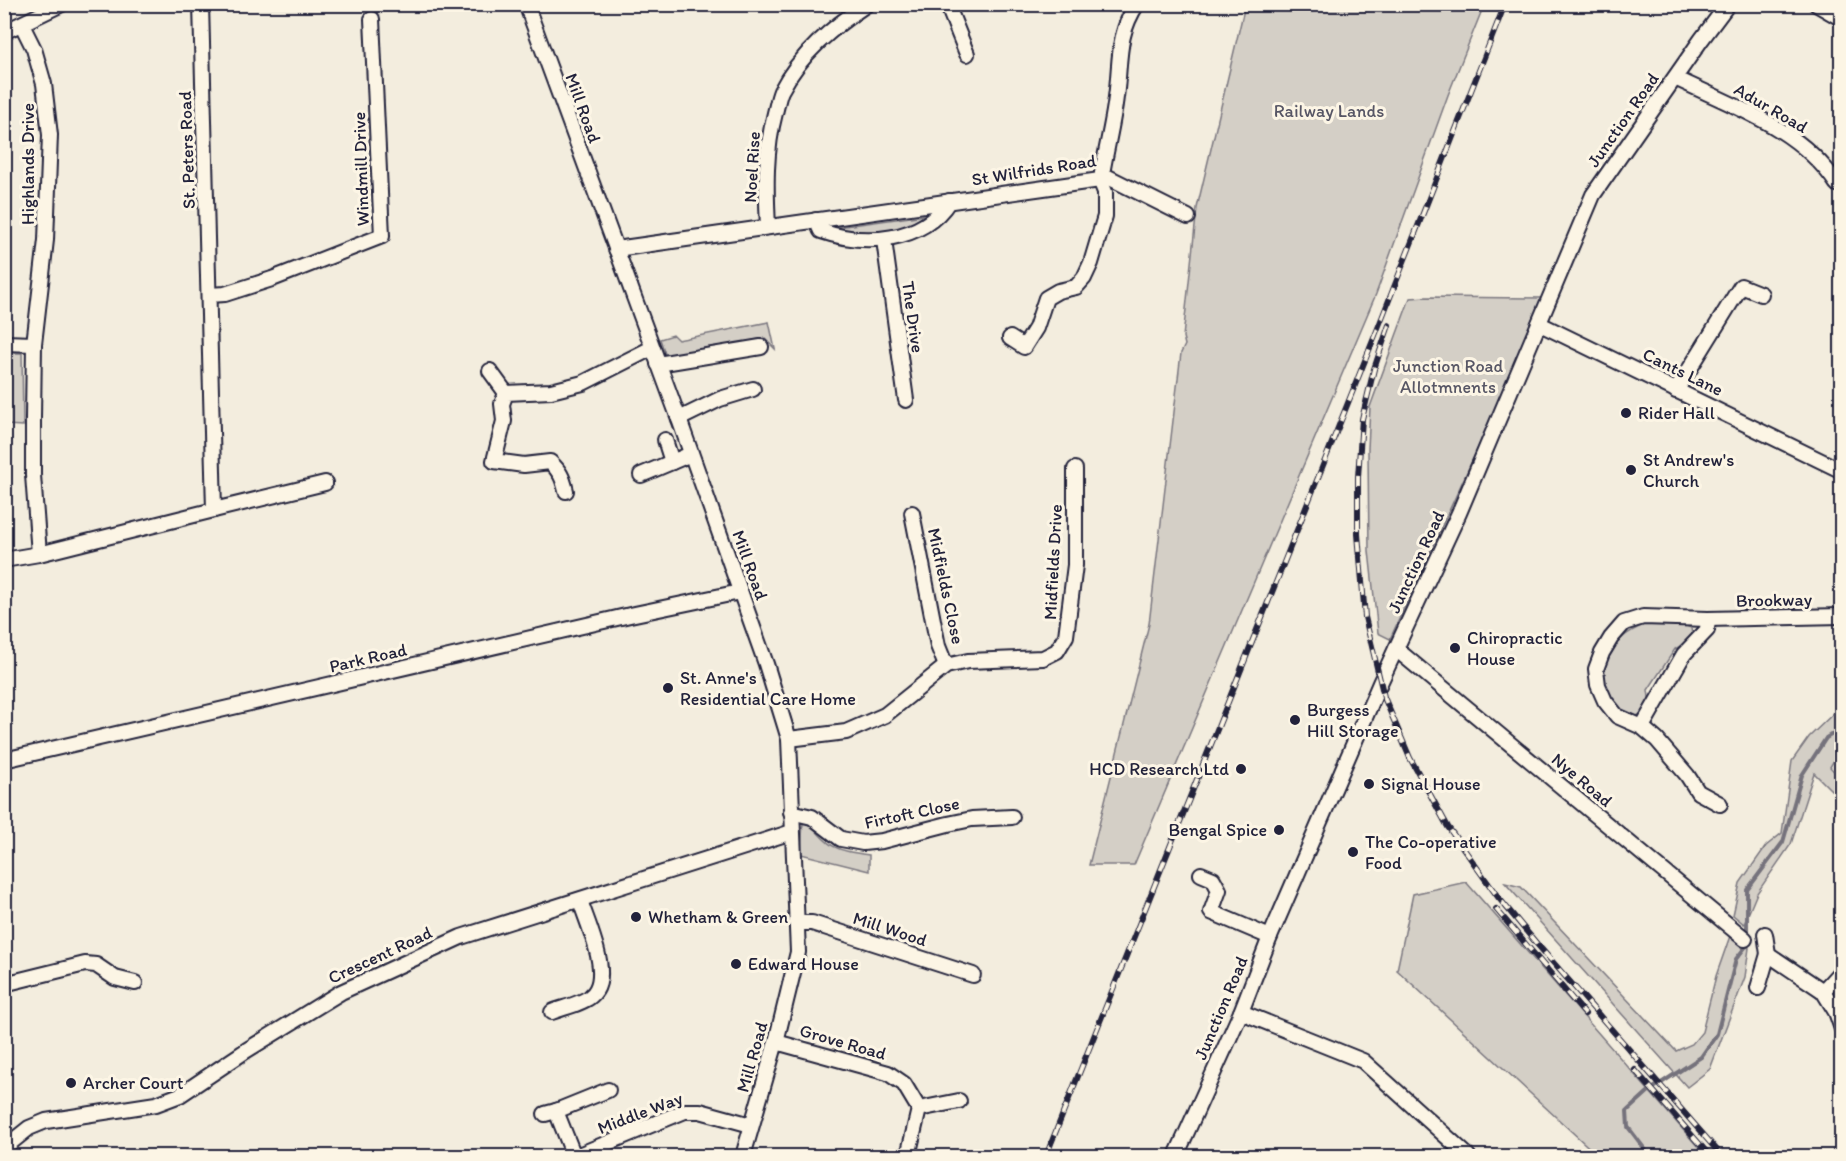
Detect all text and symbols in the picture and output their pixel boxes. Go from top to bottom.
street label: Junction Road [1582,68,1664,171]
street label: Mill Road [560,70,606,146]
street label: Adur Road [1730,78,1812,138]
street label: St. Peters Road [174,90,200,209]
park label: Railway Lands [1274,100,1384,122]
street label: Highlands Drive [17,103,39,225]
street label: Windmill Drive [348,111,374,227]
street label: Noel Rise [739,131,765,203]
street label: St Wilfrids Road [970,149,1098,191]
street label: The Drive [897,280,929,354]
street label: Cants Lane [1639,343,1727,401]
park label: Junction Road Allotmnents [1393,355,1503,398]
place label: Rider Hall [1638,402,1715,424]
marker: Rider Hall [1619,406,1633,420]
place label: St Andrew's Church [1643,449,1734,492]
marker: St Andrew's Church [1624,463,1638,477]
street label: Midfields Drive [1039,504,1067,620]
street label: Junction Road [1383,507,1449,617]
street label: Midfields Close [923,526,969,646]
street label: Mill Road [727,527,773,603]
street label: Brookway [1736,588,1813,612]
place label: Chiropractic House [1467,627,1563,670]
street label: Park Road [327,638,409,678]
marker: Chiropractic House [1448,641,1462,655]
place label: St. Anne's Residential Care Home [680,667,856,710]
marker: St. Anne's Residential Care Home [661,681,675,695]
place label: Burgess Hill Storage [1307,699,1399,742]
marker: Burgess Hill Storage [1288,713,1302,727]
street label: Nye Road [1547,748,1617,812]
place label: HCD Research Ltd [1089,758,1229,780]
marker: HCD Research Ltd [1234,762,1248,776]
place label: Signal House [1381,773,1481,795]
marker: Signal House [1362,777,1376,791]
street label: Firtoft Close [862,792,962,834]
place label: Bengal Spice [1168,819,1267,841]
marker: Bengal Spice [1272,823,1286,837]
place label: The Co-operative Food [1365,831,1497,874]
marker: The Co-operative Food [1346,845,1360,859]
place label: Whetham & Green [648,906,788,928]
street label: Mill Wood [850,907,930,951]
marker: Whetham & Green [629,910,643,924]
street label: Crescent Road [324,921,436,989]
place label: Edward House [748,953,859,975]
street label: Junction Road [1189,953,1253,1063]
marker: Edward House [729,957,743,971]
street label: Mill Road [731,1019,773,1095]
street label: Grove Road [797,1019,889,1065]
place label: Archer Court [83,1072,184,1094]
marker: Archer Court [64,1076,78,1090]
street label: Middle Way [594,1087,686,1139]

